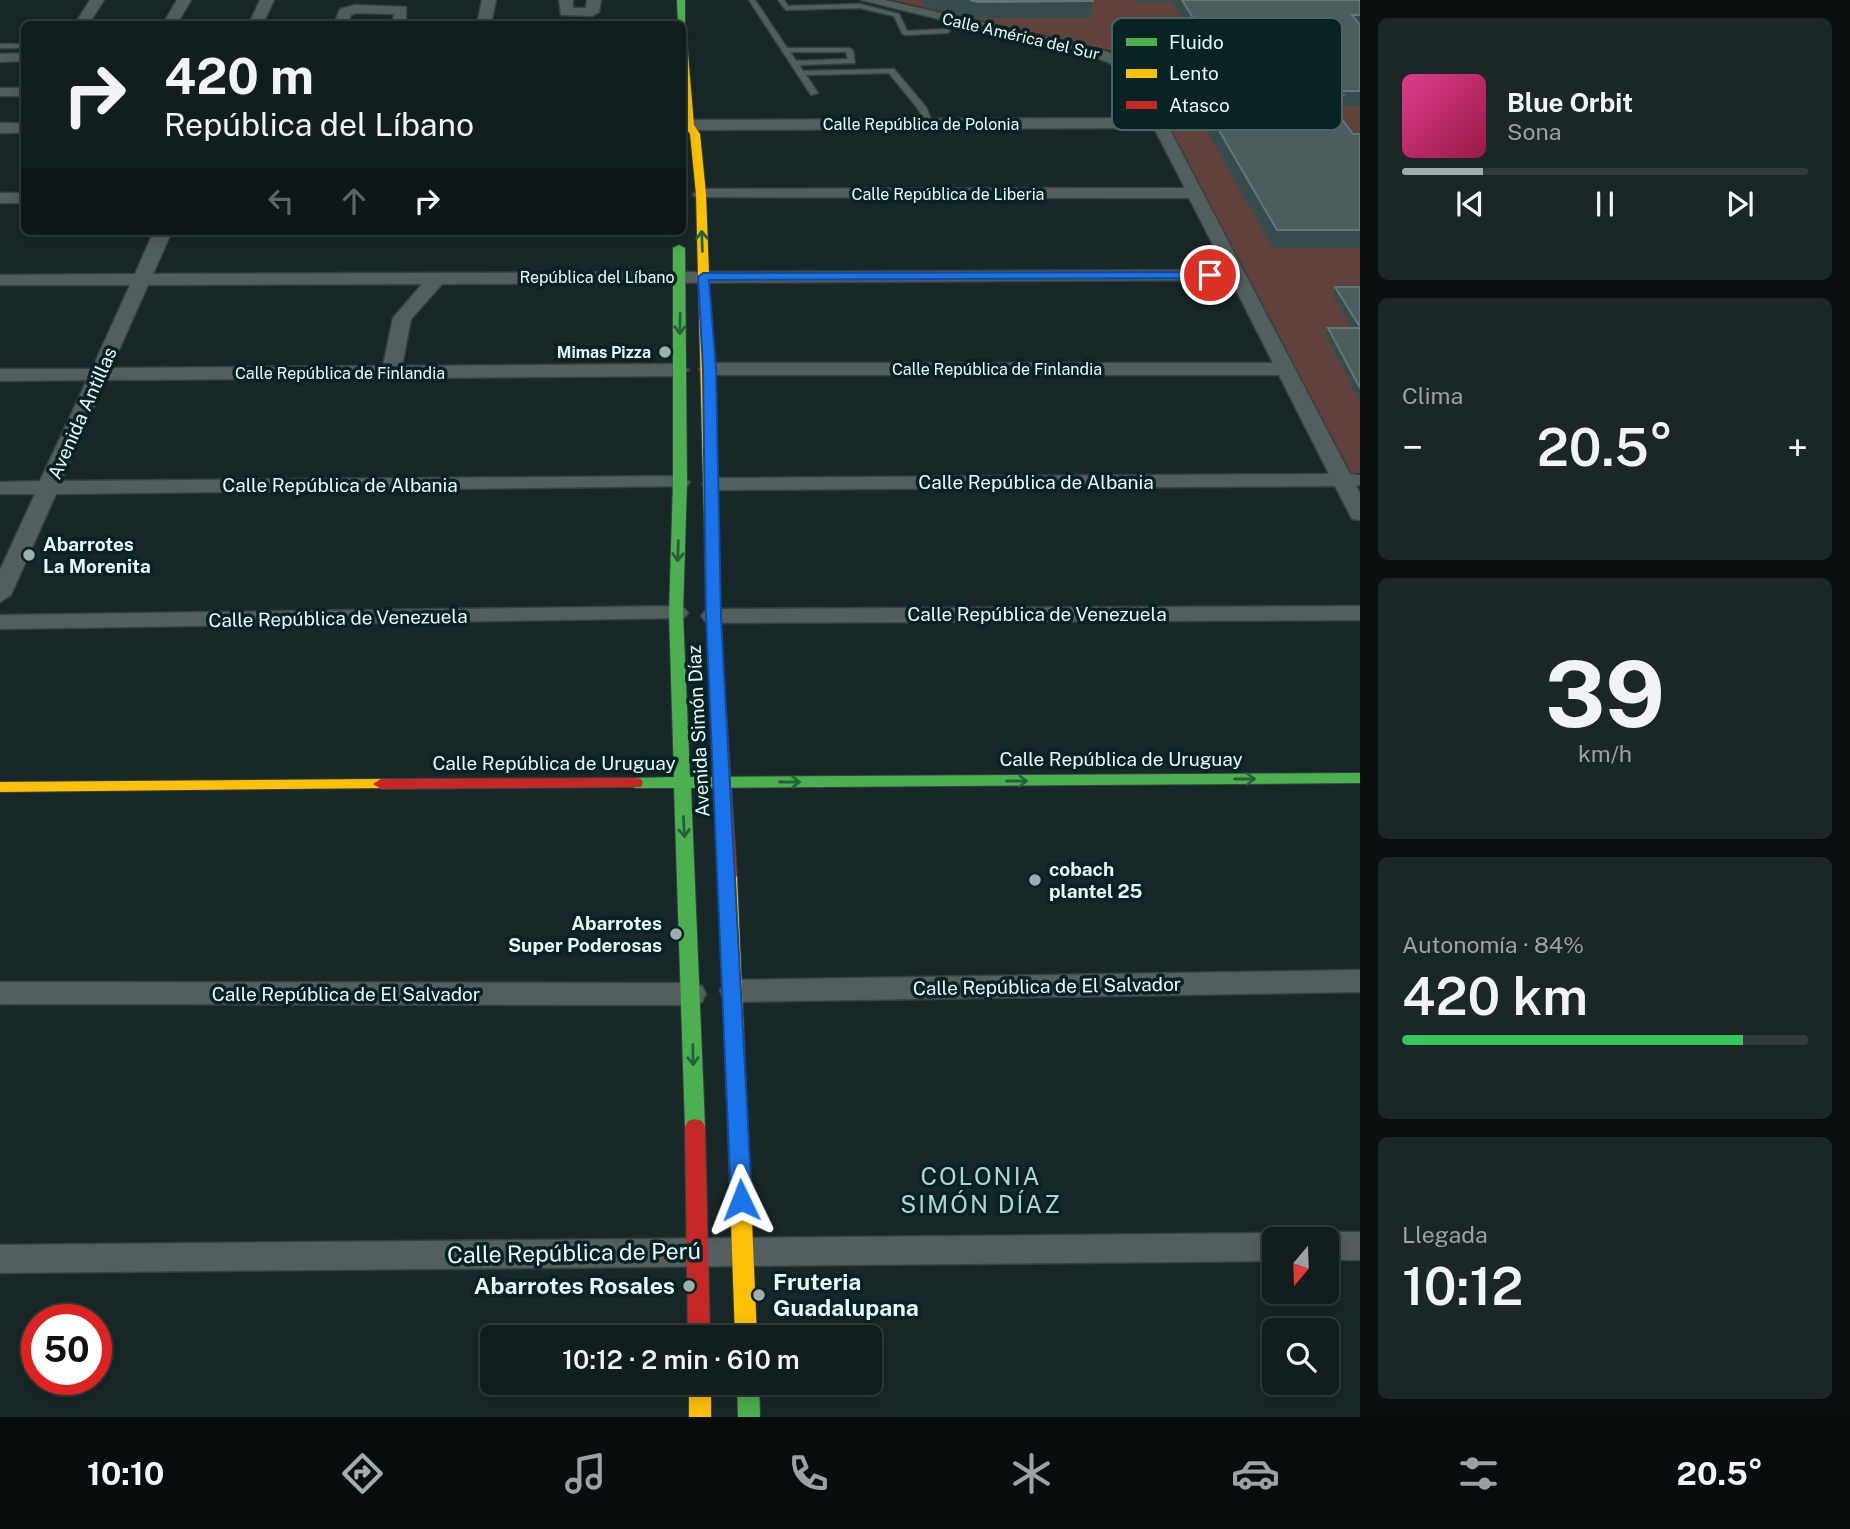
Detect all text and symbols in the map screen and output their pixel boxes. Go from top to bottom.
street label: Calle América del Sur [940,9,1101,64]
legend [1112,18,1342,130]
text: Fluido [1169,31,1224,53]
text: 420 m [164,47,314,105]
icon: right [49,49,140,140]
text: Lento [1169,62,1219,84]
text: Blue Orbit [1507,87,1633,118]
text: Atasco [1169,94,1230,116]
text: República del Líbano [164,106,474,143]
street label: Calle República de Polonia [823,115,1019,134]
text: Sona [1507,118,1561,145]
icon: left [262,182,300,220]
icon: ahead [335,182,373,220]
icon: right [408,182,446,220]
street label: Calle República de Liberia [852,185,1044,204]
icon: previous [1451,185,1489,223]
icon: pause [1586,185,1624,223]
icon: next [1721,185,1759,223]
one-way arrow [696,230,709,253]
pin [1180,245,1240,305]
icon: arrive [1191,256,1229,294]
street label: República del Líbano [519,268,675,287]
one-way arrow [673,312,687,335]
place label: Mimas Pizza [557,343,651,362]
street label: Avenida Antillas [43,344,121,482]
marker: Mimas Pizza [657,344,673,360]
street label: Calle República de Finlandia [892,360,1102,379]
street label: Calle República de Finlandia [235,364,445,383]
text: Clima [1402,382,1463,409]
text: 20.5° [1537,417,1673,478]
text: − [1402,425,1423,470]
text: + [1787,425,1808,470]
street label: Calle República de Albania [918,471,1154,493]
street label: Calle República de Albania [222,474,458,496]
place label: Abarrotes La Morenita [43,533,151,577]
one-way arrow [671,539,684,562]
marker: Abarrotes La Morenita [21,547,37,563]
street label: Calle República de Venezuela [907,603,1167,625]
street label: Calle República de Venezuela [208,605,468,631]
text: 39 [1545,641,1665,747]
street label: Avenida Simón Díaz [683,644,713,818]
text: km/h [1578,740,1632,767]
street label: Calle República de Uruguay [999,748,1243,770]
street label: Calle República de Uruguay [432,752,676,774]
one-way arrow [1233,772,1256,786]
one-way arrow [1006,774,1029,788]
one-way arrow [778,775,801,789]
one-way arrow [677,816,690,839]
place label: cobach plantel 25 [1049,858,1142,902]
marker: cobach plantel 25 [1027,872,1043,888]
place label: Abarrotes Super Poderosas [508,912,662,956]
marker: Abarrotes Super Poderosas [668,926,684,942]
text: Autonomía · 84% [1402,931,1584,958]
text: 420 km [1402,966,1588,1027]
street label: Calle República de El Salvador [913,973,1181,999]
street label: Calle República de El Salvador [212,983,480,1005]
one-way arrow [687,1043,700,1066]
district label: COLONIA SIMÓN DÍAZ [900,1162,1062,1218]
position arrow [704,1163,778,1237]
text: Llegada [1402,1221,1488,1248]
north arrow [1262,1227,1339,1304]
map controls [1262,1227,1339,1395]
street label: Calle República de Perú [447,1237,701,1268]
text: 10:12 [1402,1256,1523,1317]
place label: Fruteria Guadalupana [773,1268,919,1321]
place label: Abarrotes Rosales [474,1272,675,1299]
marker: Abarrotes Rosales [681,1278,697,1294]
marker: Fruteria Guadalupana [751,1287,767,1303]
speed limit sign: 50 [21,1304,112,1395]
button: search [1262,1318,1339,1395]
text: 10:12 · 2 min · 610 m [562,1344,800,1375]
icon: directions [338,1449,387,1498]
icon: music [561,1449,610,1498]
icon: phone [784,1449,833,1498]
icon: climate [1007,1449,1056,1498]
icon: car [1231,1449,1280,1498]
icon: filters [1454,1449,1503,1498]
text: 10:10 [87,1455,164,1492]
text: 20.5° [1677,1455,1763,1492]

